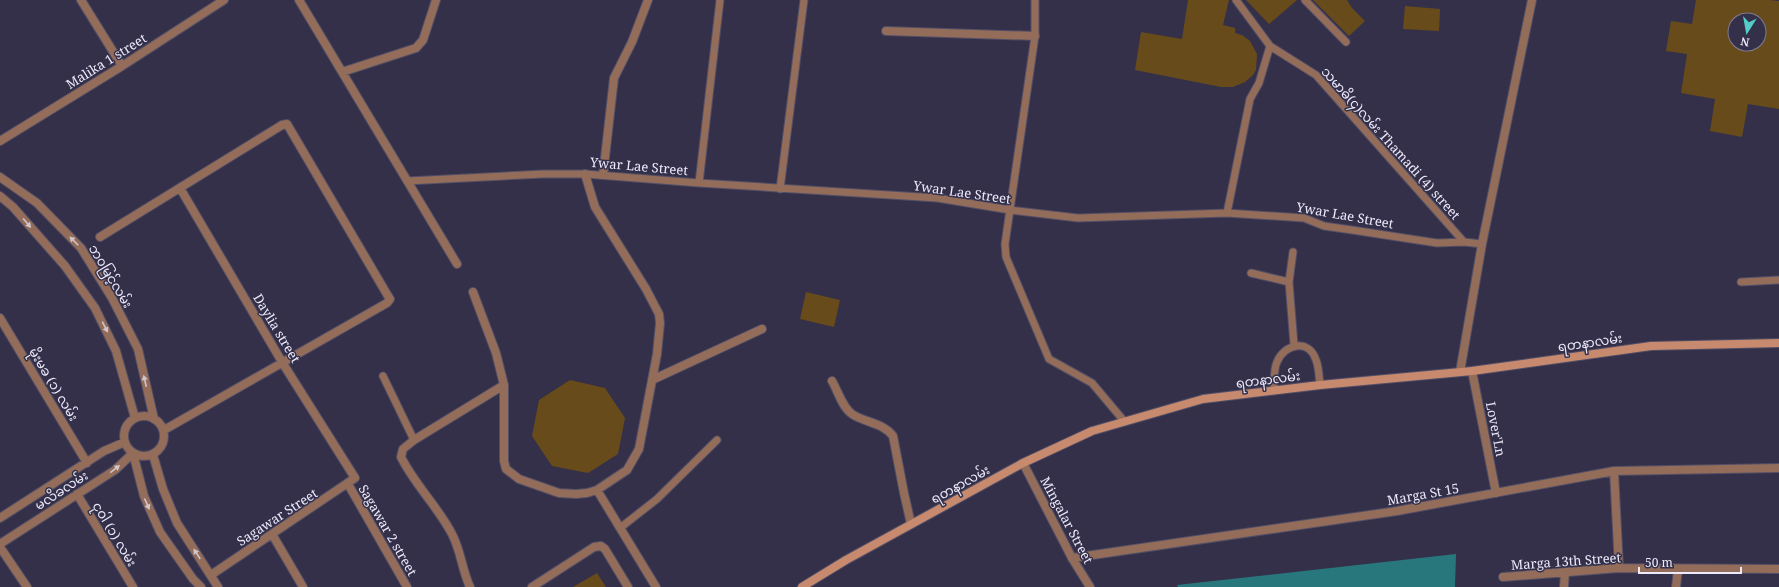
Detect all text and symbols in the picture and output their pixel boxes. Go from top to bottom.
north arrow [1727,12,1767,52]
street label: Malika 1 street [62,29,150,93]
text: N [1739,34,1751,50]
street label: သမာဓိ(၄)လမ်း Thamadi (4) street [1316,63,1465,225]
street label: Ywar Lae Street [588,153,689,179]
street label: Ywar Lae Street [911,176,1012,208]
street label: Ywar Lae Street [1294,197,1395,232]
one-way arrow [23,218,32,229]
one-way arrow [69,236,79,246]
street label: ဘ၀မြင့်လမ်း [83,241,137,312]
street label: Daylia street [249,290,305,366]
one-way arrow [101,321,108,333]
street label: ရတနာလမ်း [1557,329,1624,357]
street label: မိုးမခ (၁) လမ်း [23,344,83,425]
street label: ရတနာလမ်း [1235,366,1302,394]
one-way arrow [142,374,148,387]
street label: Lover'Ln [1482,400,1510,459]
street label: ရတနာလမ်း [927,460,994,509]
one-way arrow [109,465,120,474]
street label: မလိခလမ်း [31,466,91,514]
street label: Mingalar Street [1036,473,1098,567]
street label: Marga St 15 [1386,479,1460,509]
street label: Sagawar 2 street [355,481,422,579]
street label: Sagawar Street [233,484,321,550]
street label: ငုဝါ (၁) လမ်း [87,498,141,571]
one-way arrow [144,498,151,510]
one-way arrow [194,548,201,560]
street label: Marga 13th Street [1510,548,1622,574]
scale bar [1639,549,1741,575]
text: 50 m [1645,554,1673,571]

